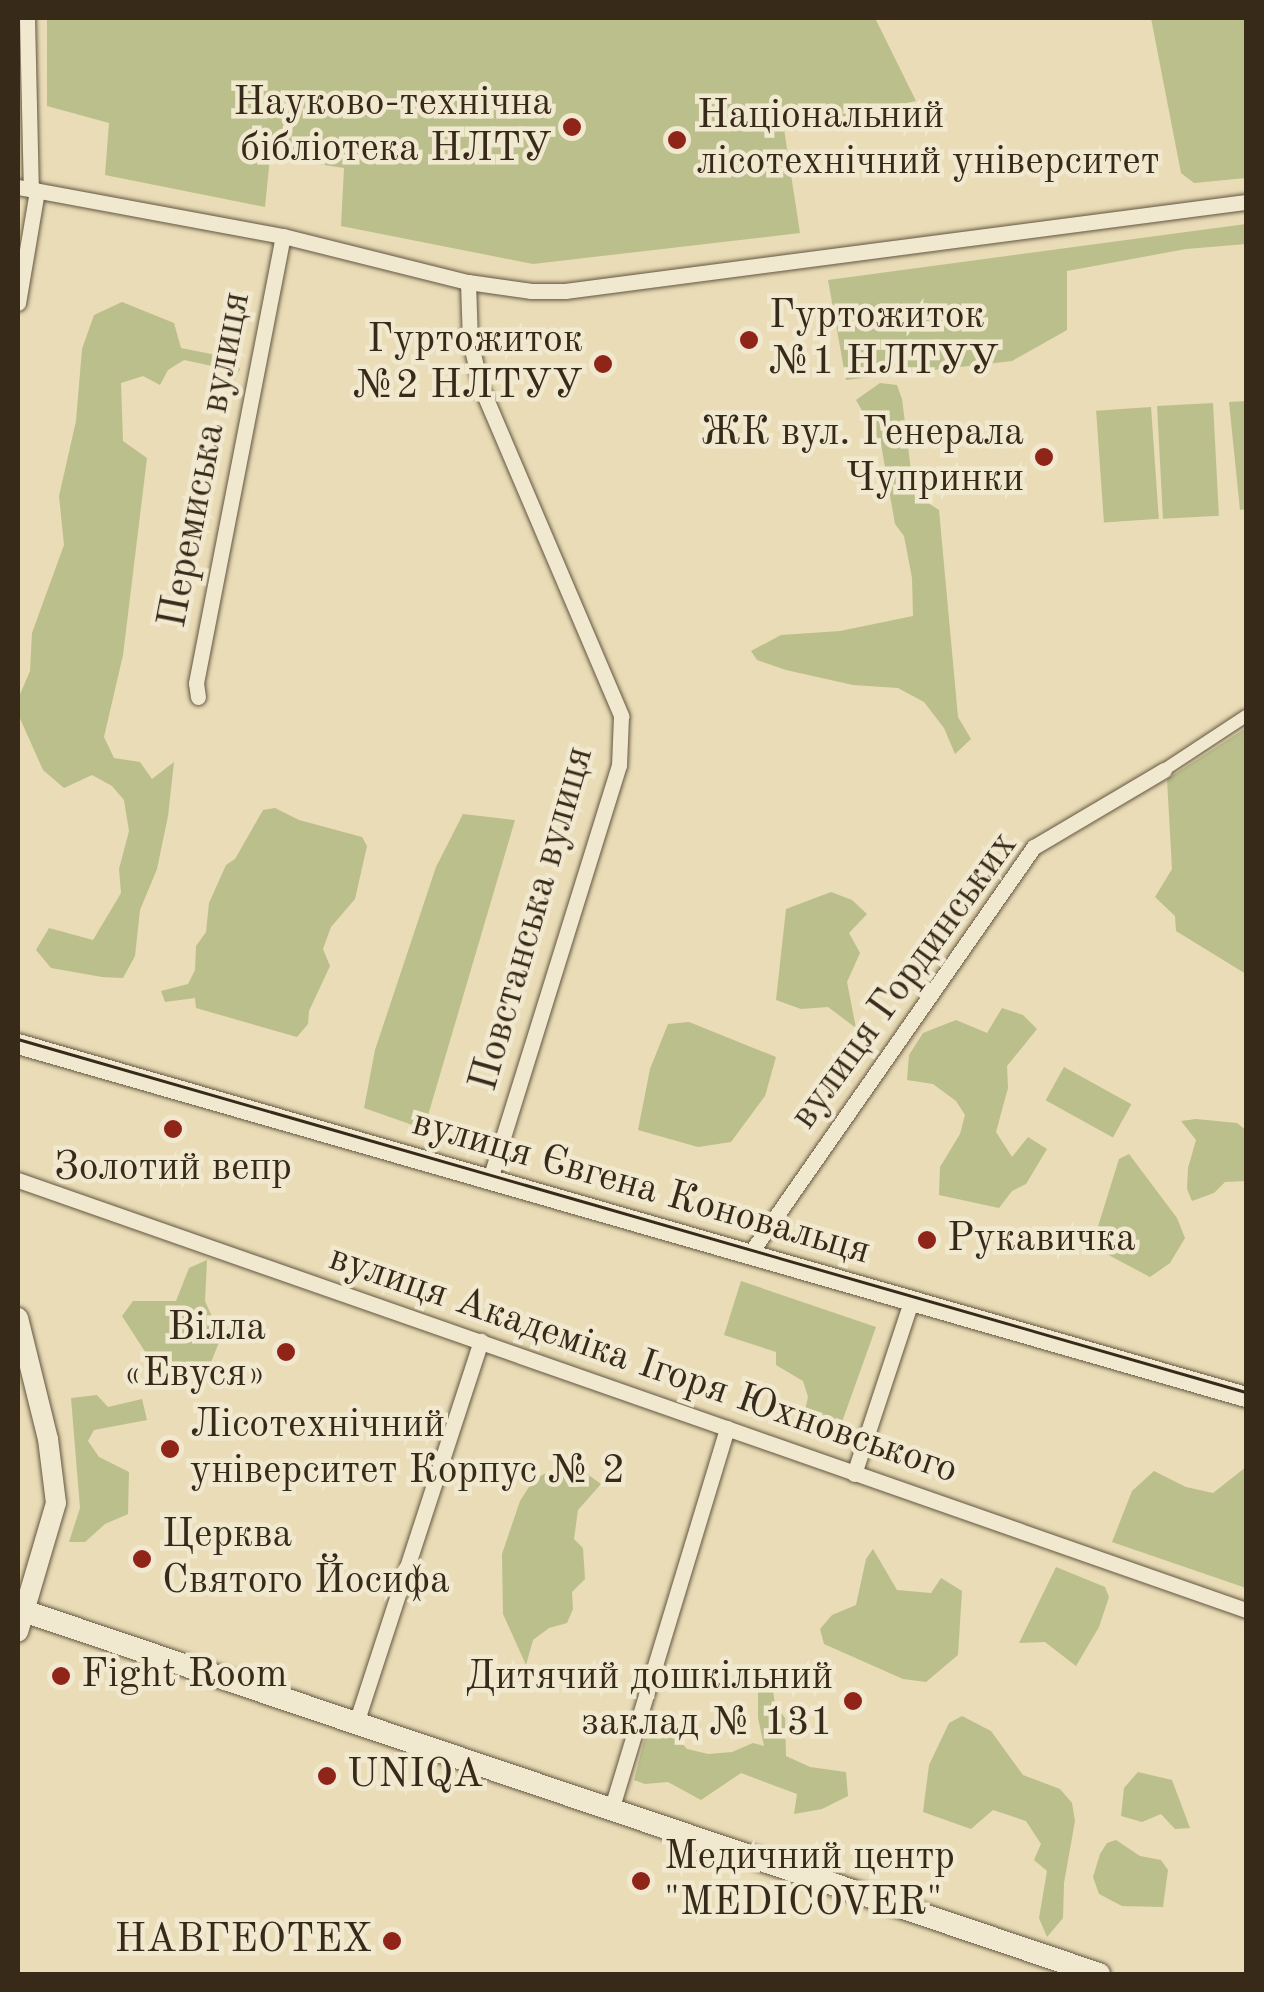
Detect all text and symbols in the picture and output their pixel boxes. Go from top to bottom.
place label: Науково-технічна бібліотека НЛТУ [233,80,552,174]
place label: Національний лісотехнічний університет [697,93,1160,187]
marker: Науково-технічна бібліотека НЛТУ [561,116,583,138]
marker: Національний лісотехнічний університет [666,129,688,151]
street label: Перемиська вулиця [150,288,262,632]
place label: Гуртожиток №1 НЛТУУ [769,293,999,387]
place label: Гуртожиток №2 НЛТУУ [353,317,583,411]
marker: Гуртожиток №1 НЛТУУ [738,329,760,351]
marker: Гуртожиток №2 НЛТУУ [592,353,614,375]
place label: ЖК вул. Генерала Чупринки [700,410,1024,504]
marker: ЖК вул. Генерала Чупринки [1033,446,1055,468]
street label: Повстанська вулиця [461,741,605,1097]
street label: вулиця Гординських [781,823,1029,1139]
street label: вулиця Євгена Коновальця [406,1100,876,1276]
marker: Золотий вепр [162,1118,184,1140]
place label: Золотий вепр [54,1145,292,1193]
place label: Рукавичка [947,1216,1136,1264]
marker: Рукавичка [916,1229,938,1251]
street label: вулиця Академіка Ігоря Юхновського [322,1235,964,1495]
place label: Вілла «Евуся» [123,1305,266,1399]
marker: Вілла «Евуся» [275,1341,297,1363]
place label: Лісотехнічний університет Корпус № 2 [190,1402,625,1496]
marker: Лісотехнічний університет Корпус № 2 [159,1438,181,1460]
place label: Церква Святого Йосифа [162,1512,450,1606]
marker: Церква Святого Йосифа [131,1548,153,1570]
place label: Fight Room [81,1652,287,1700]
place label: Дитячий дошкільний заклад № 131 [465,1654,833,1748]
marker: Fight Room [50,1665,72,1687]
marker: Дитячий дошкільний заклад № 131 [842,1690,864,1712]
place label: UNIQA [347,1752,483,1800]
marker: UNIQA [316,1765,338,1787]
place label: Медичний центр "MEDICOVER" [664,1834,955,1928]
marker: Медичний центр "MEDICOVER" [628,1868,654,1894]
place label: НАВГЕОТЕХ [115,1917,372,1965]
marker: НАВГЕОТЕХ [381,1930,403,1952]

